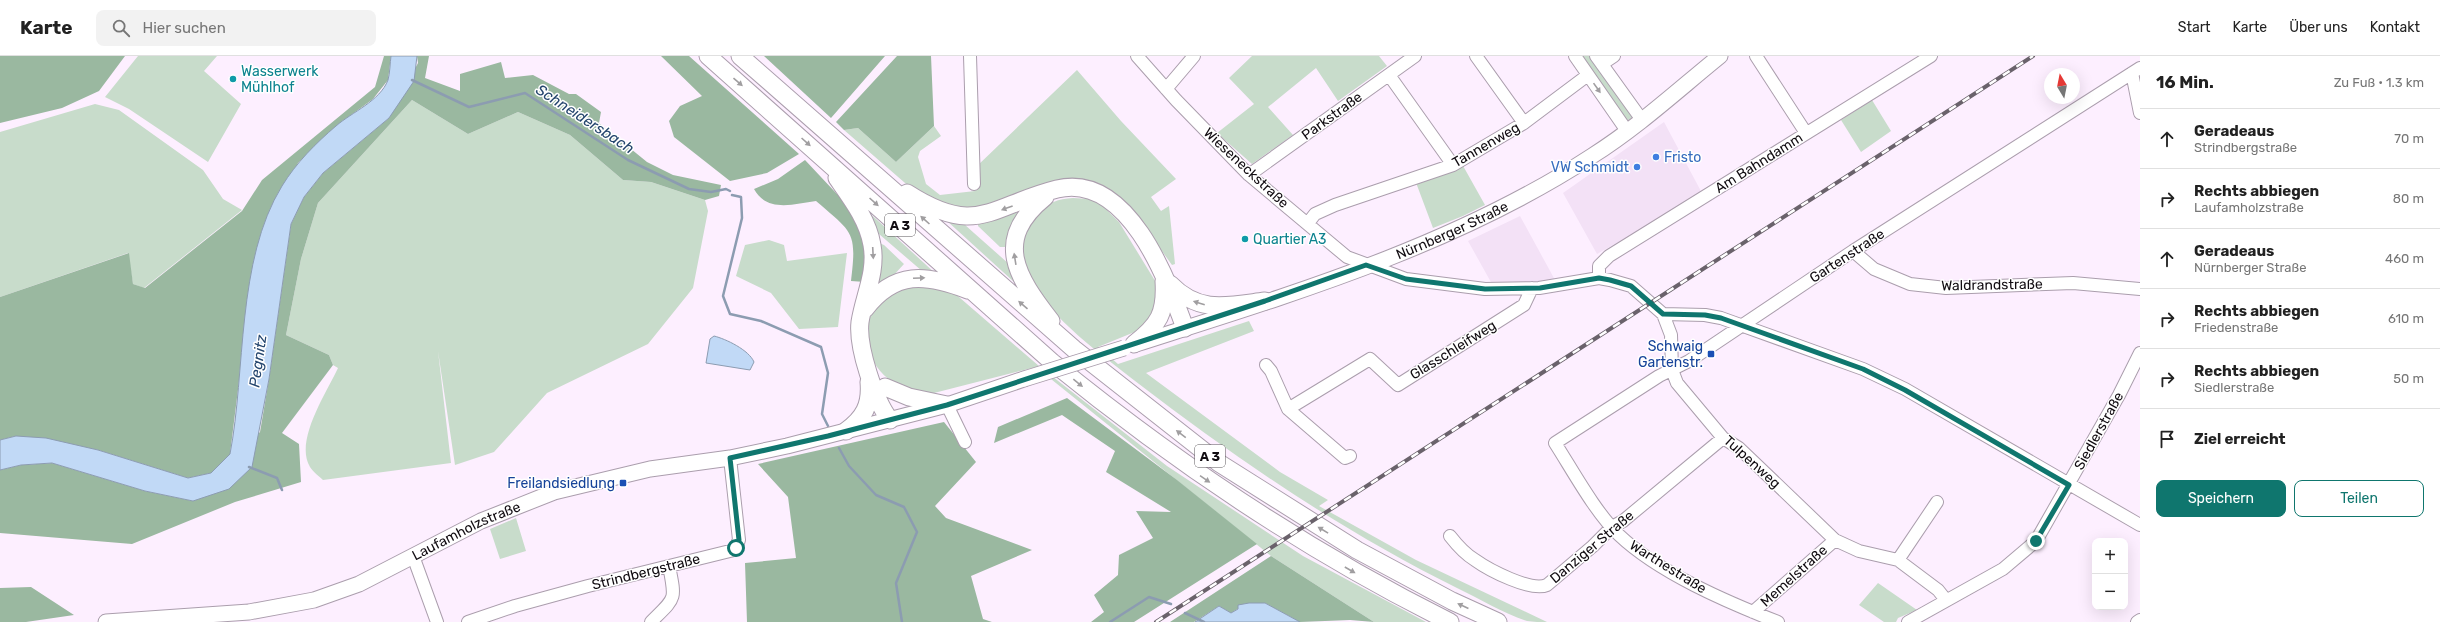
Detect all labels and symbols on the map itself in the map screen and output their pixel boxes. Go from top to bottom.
place label: Wasserwerk Mühlhof [241,63,319,96]
north arrow [2044,68,2080,104]
marker: Wasserwerk Mühlhof [228,74,238,84]
one-way arrow [732,77,743,86]
water label: Schneidersbach [532,81,638,157]
one-way arrow [1593,83,1601,93]
street label: Parkstraße [1298,88,1366,144]
street label: Tannenweg [1449,119,1523,171]
street label: Wieseneckstraße [1200,124,1292,212]
street label: Am Bahndamm [1712,129,1806,197]
one-way arrow [801,137,811,147]
place label: Fristo [1664,149,1701,166]
marker: Fristo [1651,152,1661,162]
place label: VW Schmidt [1551,159,1630,176]
marker: VW Schmidt [1632,162,1642,172]
one-way arrow [869,197,878,206]
street label: Nürnberger Straße [1393,197,1511,263]
one-way arrow [1000,205,1012,211]
road number: A 3 [885,214,915,236]
one-way arrow [920,215,930,224]
street label: Gartenstraße [1806,225,1888,287]
place label: Quartier A3 [1253,231,1327,248]
marker: Quartier A3 [1240,234,1250,244]
one-way arrow [870,247,876,260]
one-way arrow [1012,253,1018,265]
one-way arrow [913,275,926,281]
street label: Waldrandstraße [1941,276,2043,294]
one-way arrow [1193,300,1205,306]
one-way arrow [1018,301,1028,310]
street label: Glasschleifweg [1407,317,1499,383]
water label: Pegnitz [245,333,271,389]
place label: Schwaig Gartenstr. [1638,338,1703,371]
marker: Schwaig Gartenstr. [1706,349,1716,359]
one-way arrow [1073,379,1083,387]
street label: Siedlerstraße [2071,389,2127,473]
one-way arrow [1175,430,1186,438]
street label: Tulpenweg [1720,432,1784,492]
road number: A 3 [1195,445,1225,467]
place label: Freilandsiedlung [507,475,615,492]
one-way arrow [1199,475,1210,483]
marker: Freilandsiedlung [618,478,628,488]
street label: Laufamholzstraße [409,498,523,564]
street label: Danziger Straße [1547,507,1637,587]
one-way arrow [1318,526,1328,534]
route end [2027,532,2045,550]
street label: Warthestraße [1626,537,1710,597]
route start [727,539,745,557]
street label: Memelstraße [1757,541,1831,611]
street label: Strindbergstraße [590,550,702,594]
one-way arrow [1344,566,1356,573]
one-way arrow [1457,603,1468,609]

